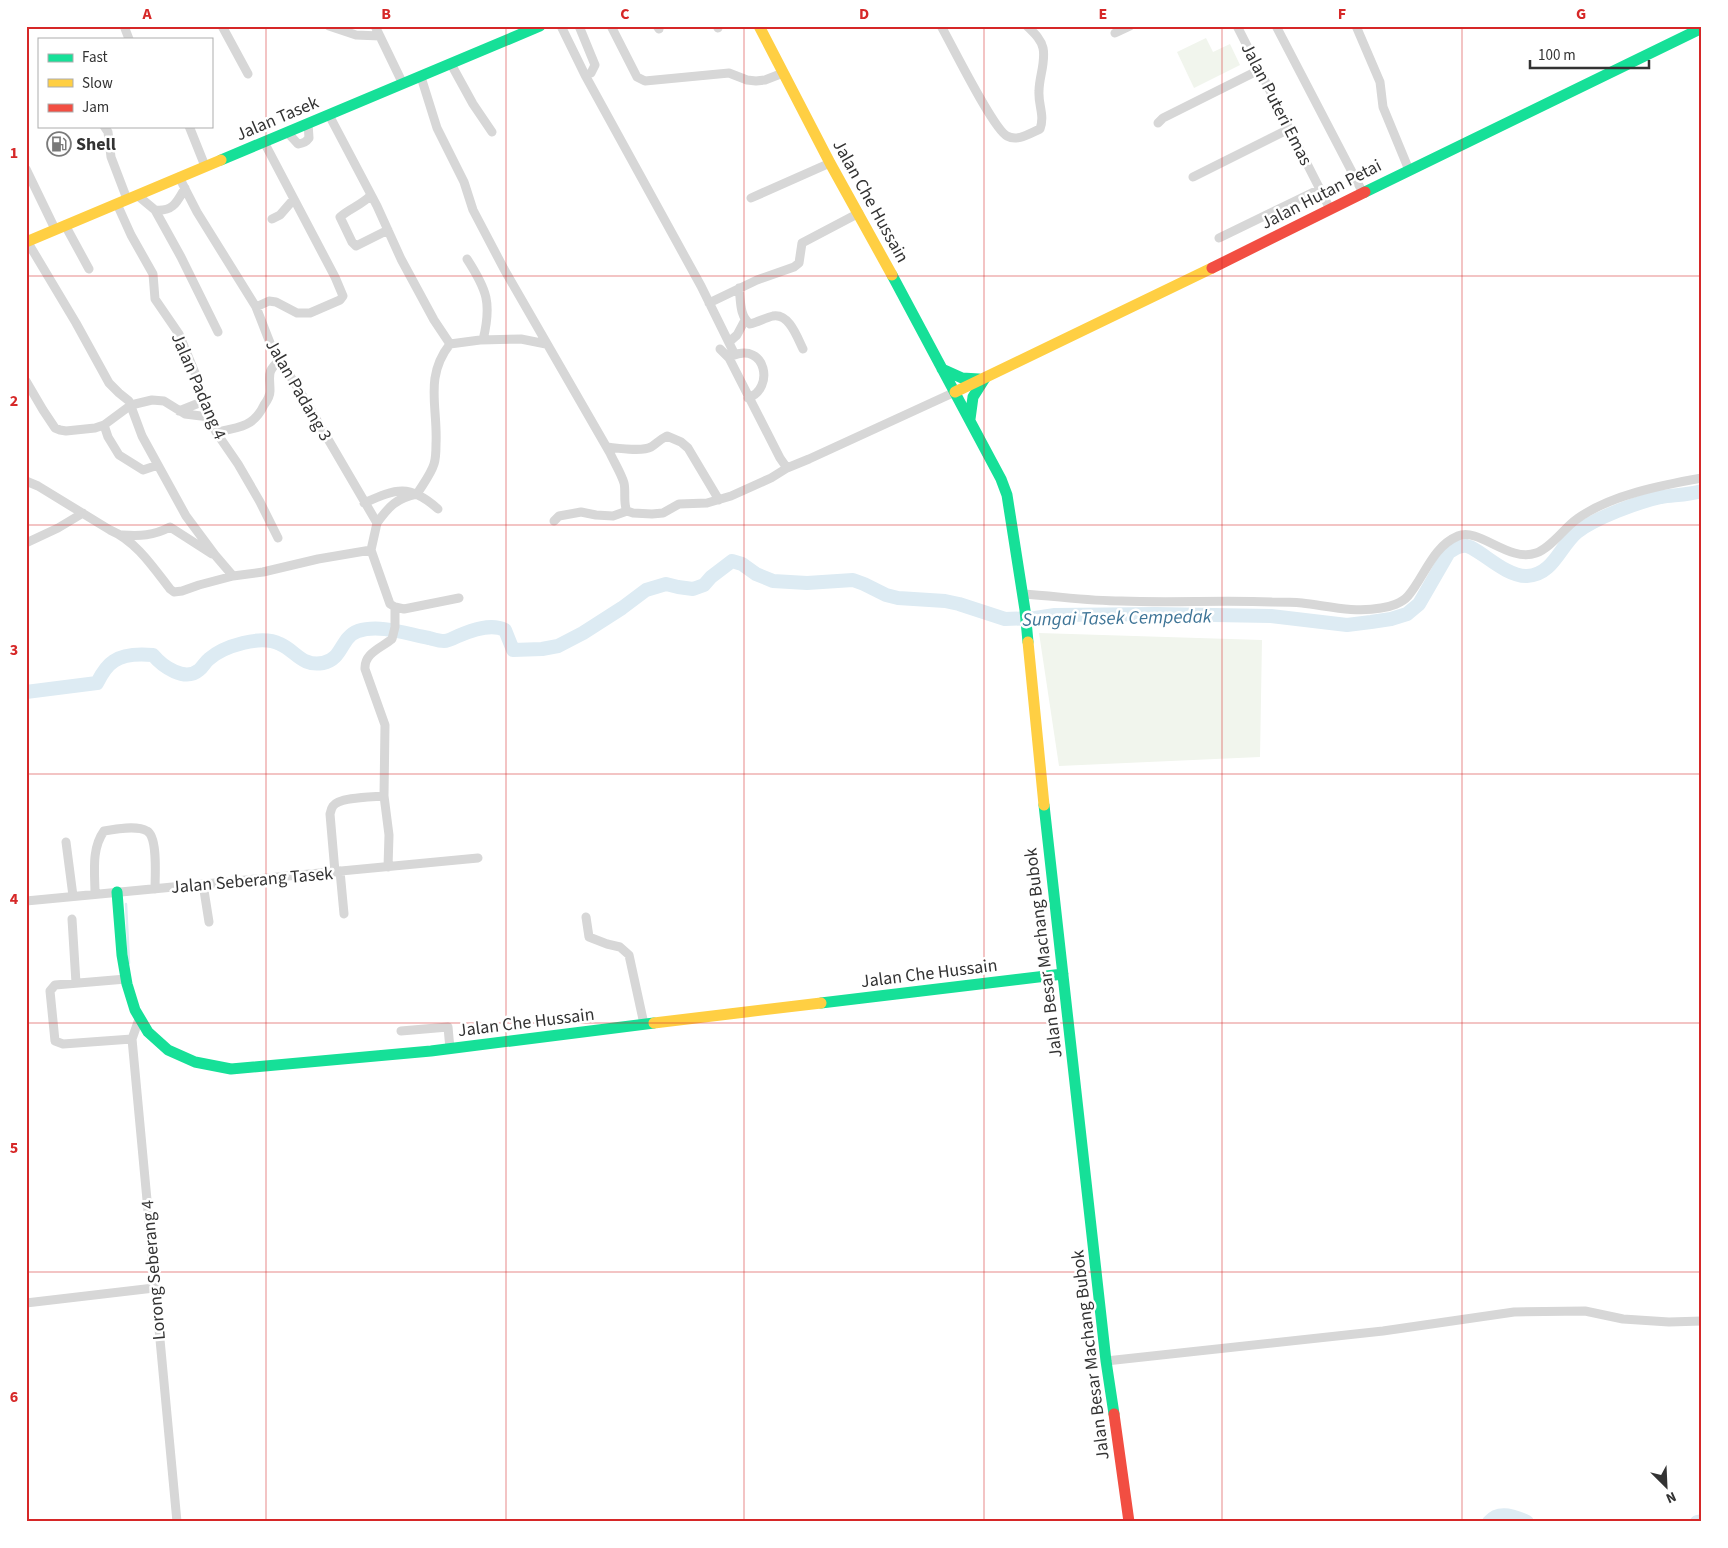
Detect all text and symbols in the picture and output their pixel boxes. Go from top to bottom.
text: A [141,3,152,25]
text: B [381,3,391,25]
text: C [620,3,630,25]
text: D [859,3,869,25]
text: E [1099,3,1107,25]
text: F [1338,3,1346,25]
text: G [1576,3,1586,25]
legend [38,38,212,128]
street label: Jalan Puteri Emas [1235,38,1318,170]
scale bar [1530,38,1649,70]
text: 100 m [1538,45,1576,66]
text: Fast [82,47,108,68]
text: Slow [82,73,113,94]
street label: Jalan Tasek [232,90,322,147]
text: Jam [82,97,109,118]
fuel station icon: Shell [46,131,72,157]
place label: Shell [76,132,116,157]
street label: Jalan Che Hussain [826,135,915,267]
text: 1 [10,142,18,164]
street label: Jalan Hutan Petai [1257,153,1386,236]
street label: Jalan Padang 4 [165,329,232,444]
street label: Jalan Padang 3 [259,335,338,446]
text: 2 [10,390,18,412]
water label: Sungai Tasek Cempedak [1022,603,1213,634]
text: 3 [10,639,18,661]
street label: Jalan Besar Machang Bubok [1018,846,1069,1059]
street label: Jalan Seberang Tasek [170,861,334,900]
text: 4 [10,888,19,910]
street label: Jalan Che Hussain [859,953,999,994]
street label: Jalan Che Hussain [456,1002,596,1043]
text: 5 [10,1137,18,1159]
street label: Lorong Seberang 4 [135,1199,172,1341]
street label: Jalan Besar Machang Bubok [1065,1248,1116,1461]
text: 6 [10,1386,18,1408]
north arrow [1640,1460,1690,1510]
text: N [1663,1486,1679,1508]

